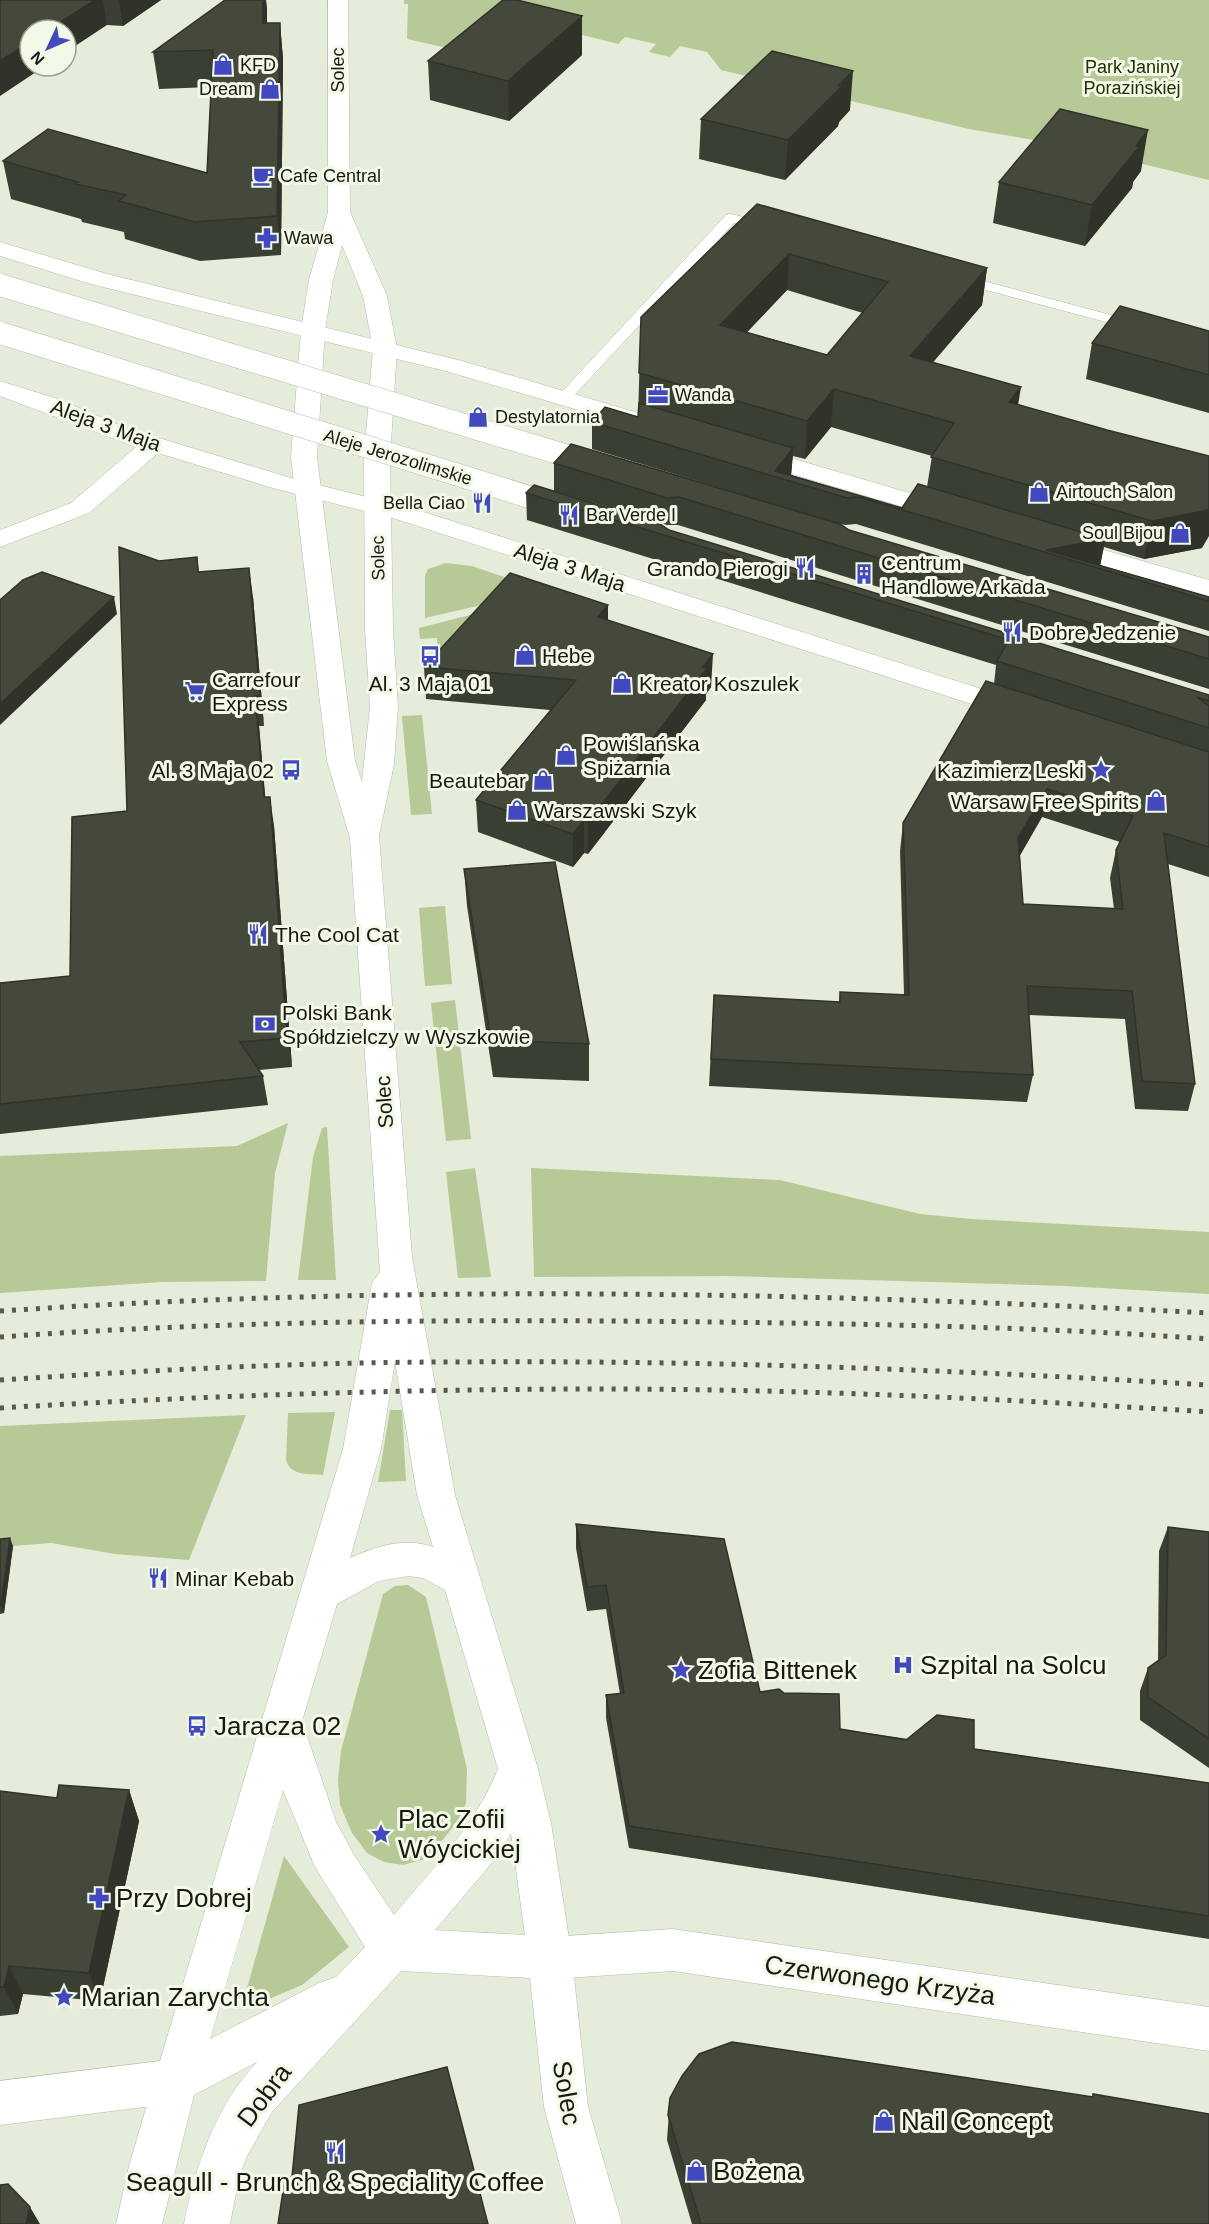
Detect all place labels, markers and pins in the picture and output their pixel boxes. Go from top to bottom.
shop icon: KFD [211,53,235,77]
place label: KFD [240,55,276,75]
shop icon: Dream [258,77,282,101]
place label: Dream [199,79,253,99]
cafe icon: Cafe Central [251,164,275,188]
place label: Cafe Central [280,166,381,186]
pharmacy icon: Wawa [255,226,279,250]
place label: Wawa [284,228,334,248]
office icon: Wanda [646,383,670,407]
place label: Wanda [675,385,732,405]
shop icon: Destylatornia [466,405,490,429]
place label: Destylatornia [495,407,601,427]
shop icon: Airtouch Salon [1027,480,1051,504]
place label: Airtouch Salon [1056,482,1173,502]
restaurant icon: Bella Ciao [470,491,494,515]
place label: Bella Ciao [383,493,465,513]
restaurant icon: Bar Verde I [557,503,581,527]
place label: Bar Verde I [586,505,676,525]
shop icon: Soul Bijou [1168,521,1192,545]
place label: Soul Bijou [1082,523,1163,543]
place label: Centrum Handlowe Arkada [881,551,1046,598]
restaurant icon: Grando Pierogi [793,556,817,580]
place label: Grando Pierogi [647,557,788,580]
building icon: Centrum Handlowe Arkada [852,562,876,586]
restaurant icon: Dobre Jedzenie [1000,620,1024,644]
place label: Dobre Jedzenie [1029,621,1176,644]
shop icon: Hebe [513,643,537,667]
bus stop icon: Al. 3 Maja 01 [418,644,442,668]
place label: Hebe [542,644,592,667]
place label: Carrefour Express [212,668,301,715]
shop icon: Kreator Koszulek [610,671,634,695]
place label: Al. 3 Maja 01 [369,672,491,695]
place label: Kreator Koszulek [639,672,799,695]
supermarket icon: Carrefour Express [183,679,207,703]
place label: Powiślańska Spiżarnia [583,732,700,779]
shop icon: Powiślańska Spiżarnia [554,743,578,767]
bus stop icon: Al. 3 Maja 02 [279,758,303,782]
place icon: Kazimierz Leski [1089,758,1113,782]
place label: Al. 3 Maja 02 [151,759,274,782]
place label: Kazimierz Leski [937,759,1084,782]
shop icon: Beautebar [531,768,555,792]
place label: Beautebar [429,769,526,792]
shop icon: Warsaw Free Spirits [1144,789,1168,813]
place label: Warsaw Free Spirits [951,790,1139,813]
shop icon: Warszawski Szyk [505,798,529,822]
place label: Warszawski Szyk [534,799,697,822]
restaurant icon: The Cool Cat [246,922,270,946]
place label: The Cool Cat [275,923,399,946]
place label: Polski Bank Spółdzielczy w Wyszkowie [282,1001,530,1048]
bank icon: Polski Bank Spółdzielczy w Wyszkowie [253,1012,277,1036]
restaurant icon: Minar Kebab [146,1566,170,1590]
place label: Minar Kebab [175,1567,294,1590]
place label: Szpital na Solcu [920,1650,1106,1680]
hospital icon: Szpital na Solcu [891,1653,915,1677]
place label: Zofia Bittenek [698,1655,858,1685]
place icon: Zofia Bittenek [669,1658,693,1682]
place label: Jaracza 02 [214,1711,341,1741]
bus stop icon: Jaracza 02 [185,1714,209,1738]
place label: Plac Zofii Wóycickiej [398,1804,521,1864]
place icon: Plac Zofii Wóycickiej [369,1822,393,1846]
place label: Przy Dobrej [116,1883,252,1913]
pharmacy icon: Przy Dobrej [87,1886,111,1910]
place label: Marian Zarychta [81,1982,269,2012]
place icon: Marian Zarychta [52,1985,76,2009]
place label: Nail Concept [901,2106,1051,2136]
shop icon: Nail Concept [872,2109,896,2133]
restaurant icon: Seagull - Brunch & Speciality Coffee [323,2140,347,2164]
place label: Bożena [713,2156,802,2186]
shop icon: Bożena [684,2159,708,2183]
place label: Seagull - Brunch & Speciality Coffee [126,2167,544,2197]

